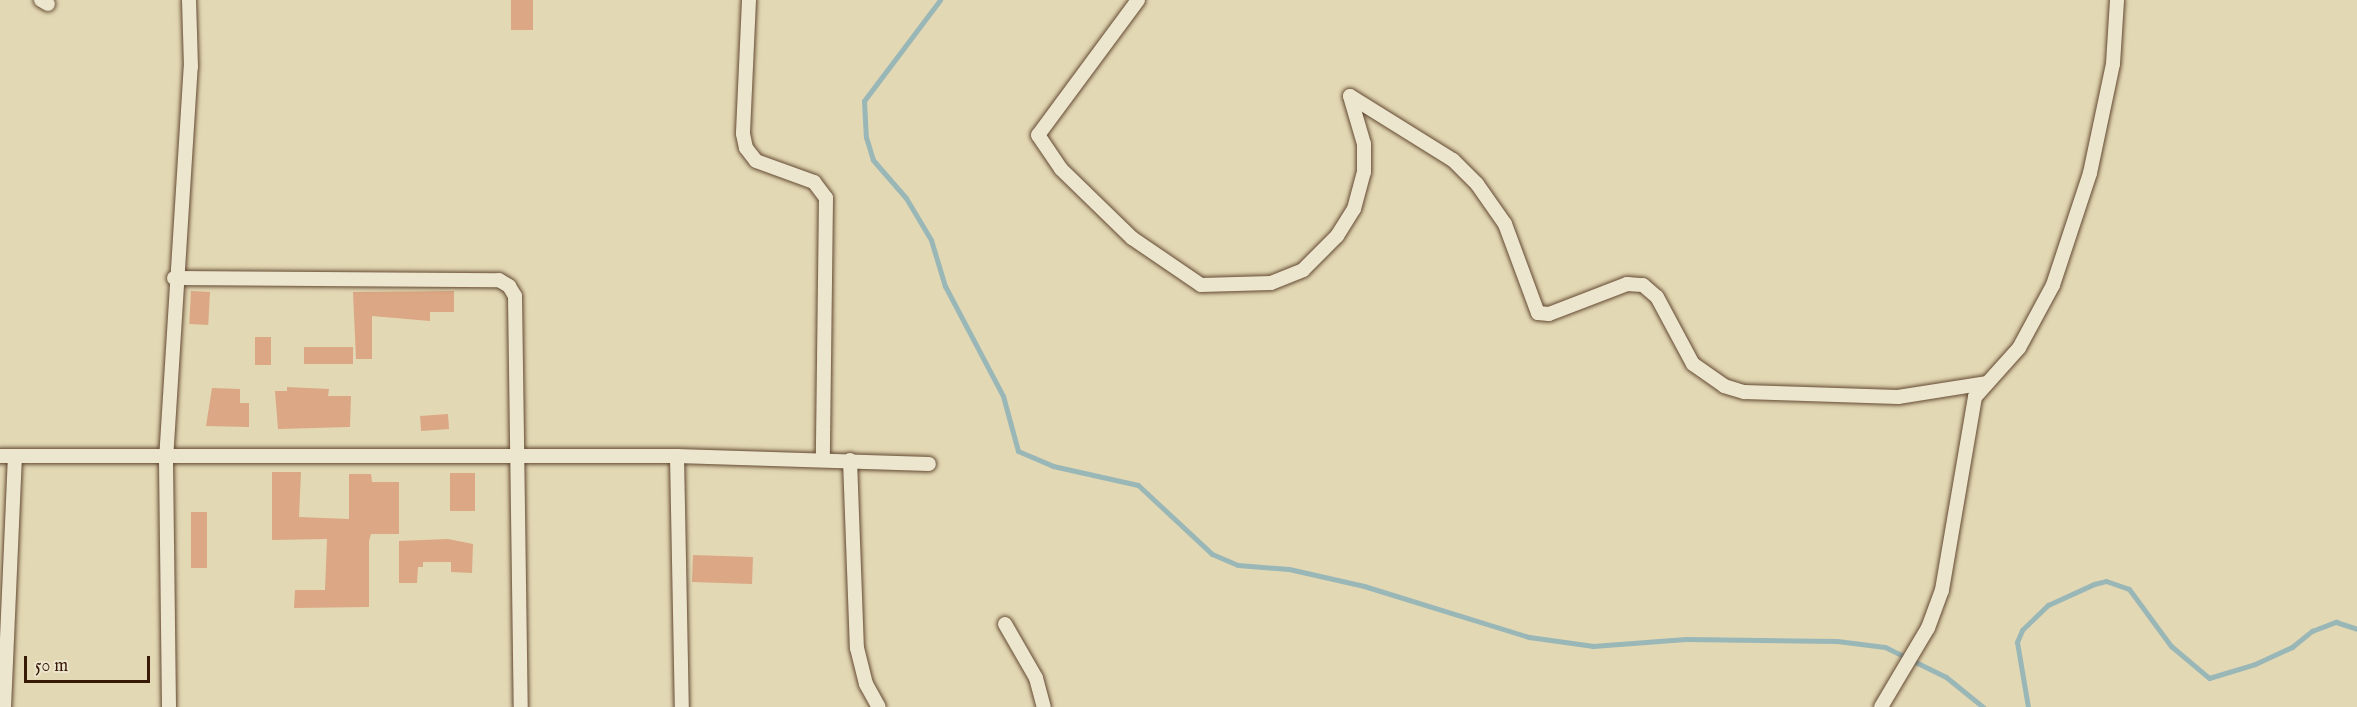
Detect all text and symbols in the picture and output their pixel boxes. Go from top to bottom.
scale bar [27,644,153,682]
text: 50 m [35,655,68,678]

